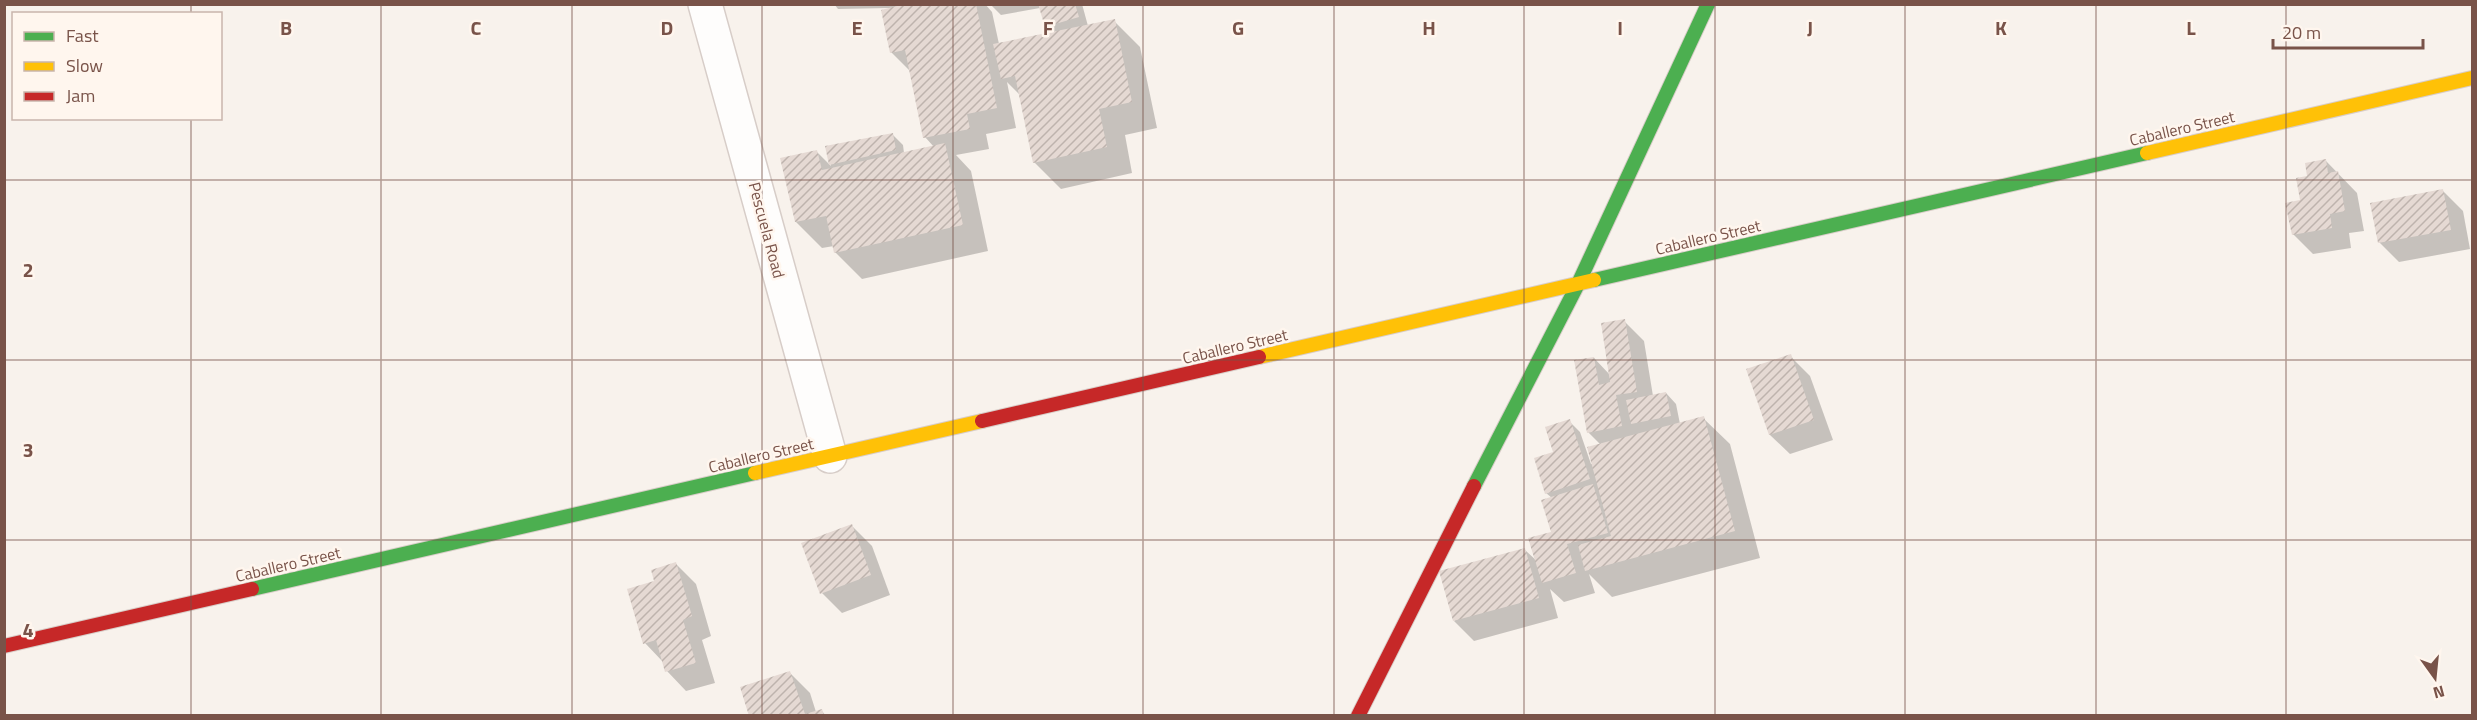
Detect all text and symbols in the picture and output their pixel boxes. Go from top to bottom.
legend [12,12,222,120]
text: B [280,12,292,43]
text: C [471,12,482,43]
text: D [661,12,673,43]
text: E [851,12,863,43]
text: F [1043,12,1054,43]
text: G [1232,12,1244,43]
text: H [1422,12,1436,43]
text: I [1617,12,1623,43]
text: J [1807,12,1813,43]
text: K [1995,12,2007,43]
text: L [2186,12,2196,43]
scale bar [2273,12,2423,50]
text: 20 m [2282,19,2321,46]
text: Fast [66,22,99,49]
text: Slow [66,52,103,79]
text: Jam [66,82,95,109]
street label: Caballero Street [2127,104,2237,152]
street label: Pescuela Road [743,179,791,281]
street label: Caballero Street [1653,213,1763,261]
text: 2 [22,254,34,285]
street label: Caballero Street [1180,322,1290,370]
street label: Caballero Street [706,431,816,479]
text: 3 [22,434,34,465]
street label: Caballero Street [233,540,343,588]
text: 4 [22,614,34,645]
north arrow [2405,648,2465,708]
text: N [2430,679,2447,706]

